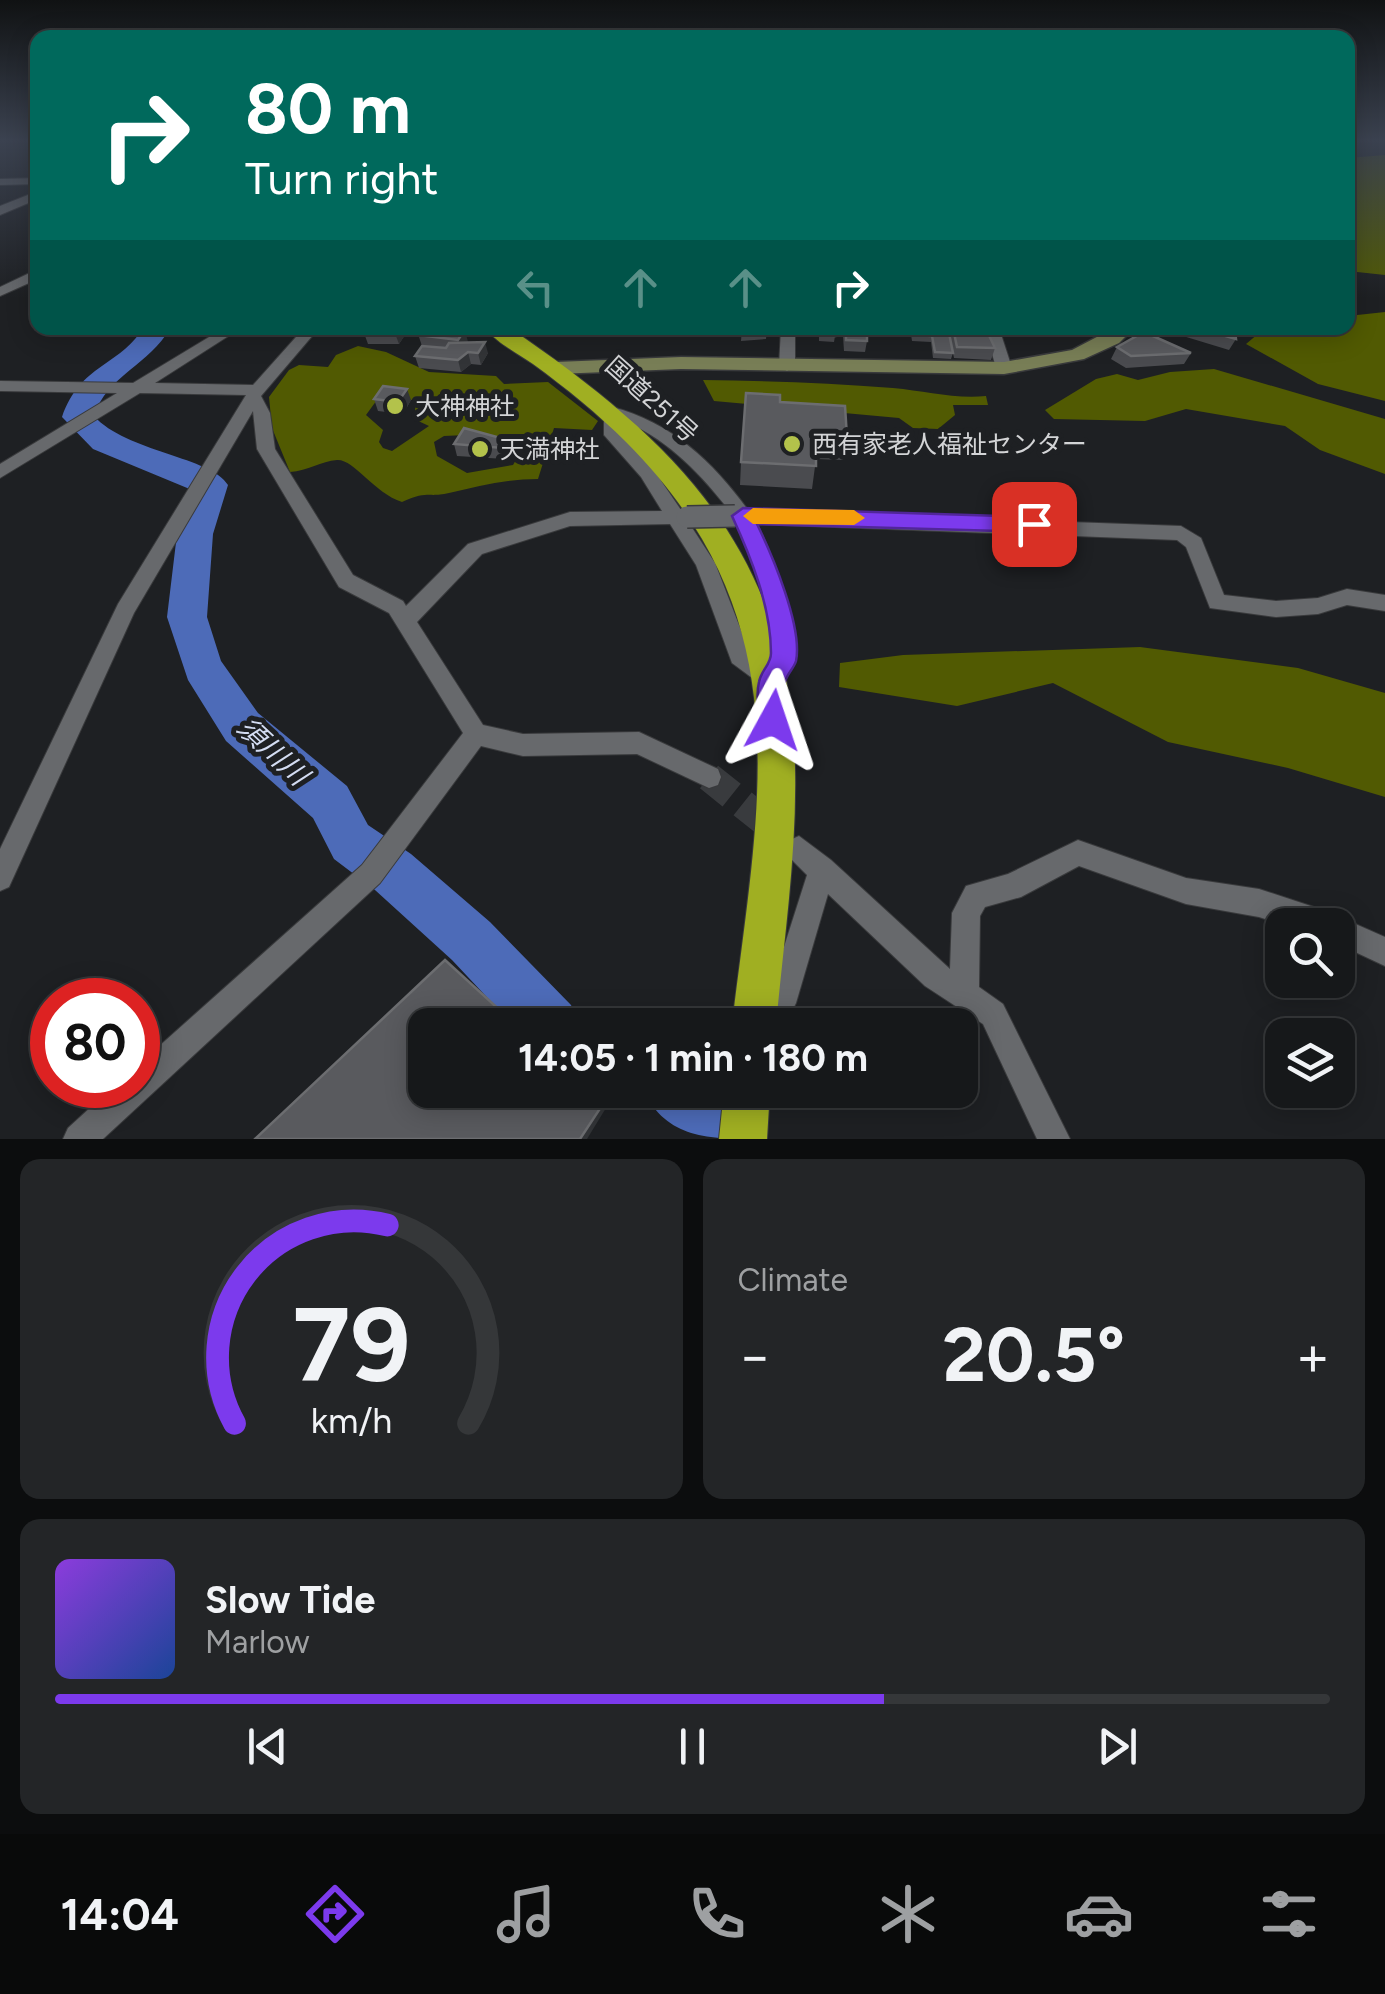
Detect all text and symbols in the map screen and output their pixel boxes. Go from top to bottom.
text: 80 m [245,66,411,151]
icon: right [80,70,210,200]
text: Turn right [245,151,438,205]
icon: left [508,260,563,315]
icon: ahead [613,260,668,315]
icon: ahead [718,260,773,315]
icon: right [823,260,878,315]
street label: 国道251号 [600,350,704,448]
place label: 大神神社 [415,391,515,421]
marker: 大神神社 [384,395,406,417]
place label: 西有家老人福祉センター [812,429,1087,459]
marker: 西有家老人福祉センター [781,433,803,455]
place label: 天満神社 [500,434,600,464]
marker: 天満神社 [469,438,491,460]
pin [992,482,1077,567]
icon: arrive [1007,497,1062,552]
position arrow [721,668,825,772]
water label: 須川川 [231,710,317,794]
map controls [1265,908,1355,1108]
button: search [1265,908,1355,998]
speed limit sign: 80 [30,978,160,1108]
button: layers [1265,1018,1355,1108]
text: 14:05 · 1 min · 180 m [518,1035,868,1081]
text: Climate [738,1261,848,1299]
text: 79 [292,1282,410,1407]
text: 20.5° [942,1310,1125,1400]
text: − [738,1323,772,1389]
text: + [1296,1323,1330,1389]
text: km/h [310,1399,392,1442]
text: Slow Tide [205,1577,375,1623]
text: Marlow [205,1623,309,1661]
icon: previous [240,1719,295,1774]
icon: pause [665,1719,720,1774]
icon: next [1090,1719,1145,1774]
icon: directions [300,1879,370,1949]
icon: music [491,1879,561,1949]
icon: phone [682,1879,752,1949]
icon: climate [873,1879,943,1949]
icon: car [1064,1879,1134,1949]
icon: filters [1254,1879,1324,1949]
text: 14:04 [60,1887,179,1941]

